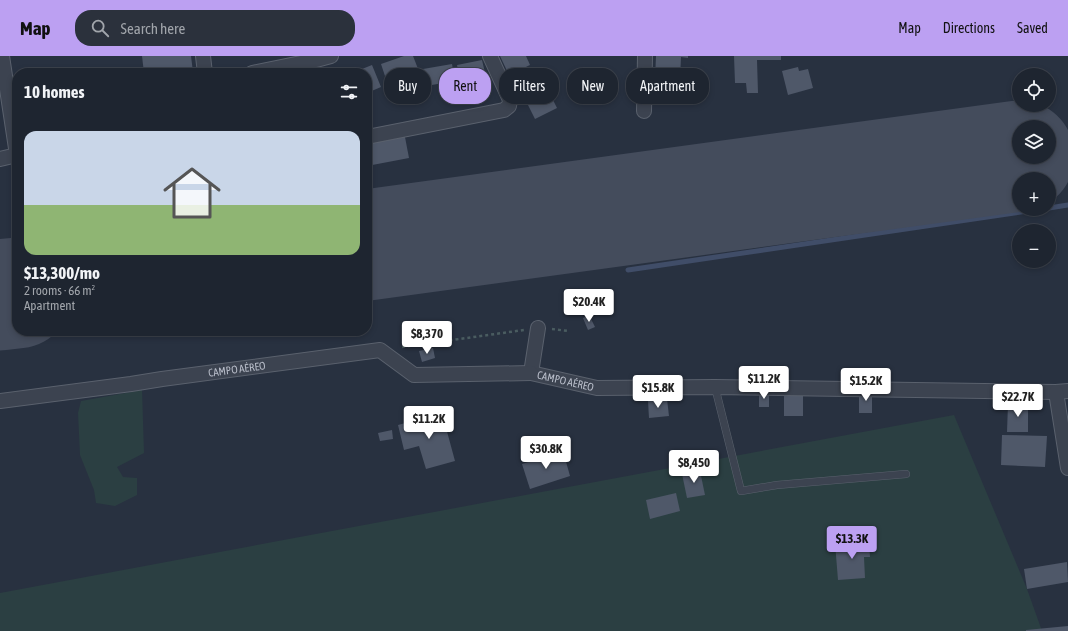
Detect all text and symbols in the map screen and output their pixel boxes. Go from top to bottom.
search box [75,10,355,46]
text: Map [20,17,51,39]
icon: search [89,17,111,39]
text: Search here [121,20,185,37]
text: Map [898,20,921,36]
text: Directions [943,20,995,36]
text: Saved [1017,20,1048,36]
chip: Buy [384,68,431,104]
chip: Rent [439,68,491,104]
chip: Filters [499,68,559,104]
chip: New [567,68,618,104]
chip: Apartment [626,68,709,104]
map controls [1012,68,1056,268]
button: locate [1012,68,1056,112]
icon: filters [338,81,360,103]
text: 10 homes [24,82,85,102]
button: layers [1012,120,1056,164]
icon: home [156,157,228,229]
button: + [1012,172,1056,216]
button: − [1012,224,1056,268]
text: $13,300/mo [24,263,100,283]
text: 2 rooms · 66 m² [24,283,95,298]
pin: $20.4K [556,289,622,323]
text: $20.4K [573,294,605,309]
text: Apartment [24,298,75,313]
pin: $8,370 [394,321,460,355]
text: $8,370 [411,326,443,341]
street label: CAMPO AÉREO [207,359,266,379]
pin: $11.2K [731,366,797,400]
pin: $15.2K [833,368,899,402]
street label: CAMPO AÉREO [536,369,595,393]
text: $11.2K [748,371,780,386]
text: $15.2K [850,373,882,388]
pin: $15.8K [625,375,691,409]
text: $15.8K [642,380,674,395]
pin: $22.7K [985,384,1051,418]
text: $22.7K [1002,389,1034,404]
pin: $11.2K [396,406,462,440]
text: $11.2K [413,411,445,426]
pin: $30.8K [513,436,579,470]
text: $30.8K [530,441,562,456]
pin: $8,450 [661,450,727,484]
text: $8,450 [678,455,710,470]
pin: $13.3K [819,526,885,560]
text: $13.3K [836,531,868,546]

